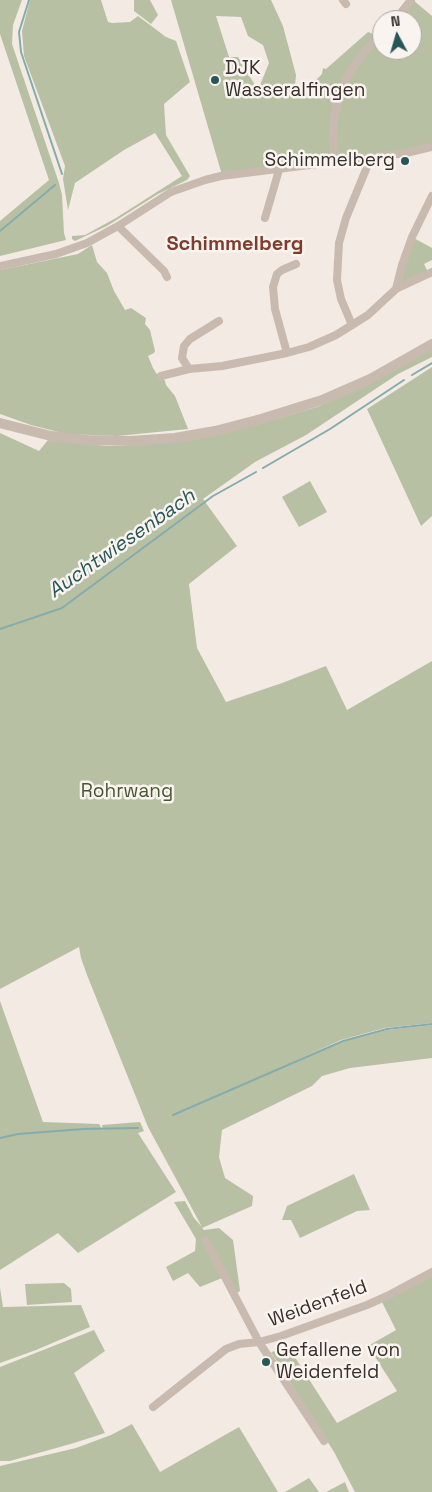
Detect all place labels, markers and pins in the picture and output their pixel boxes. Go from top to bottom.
place label: DJK Wasseralfingen [225,58,365,102]
marker: DJK Wasseralfingen [209,74,221,86]
place label: Schimmelberg [265,150,395,172]
marker: Schimmelberg [399,155,411,167]
place label: Gefallene von Weidenfeld [276,1340,400,1384]
marker: Gefallene von Weidenfeld [260,1356,272,1368]

